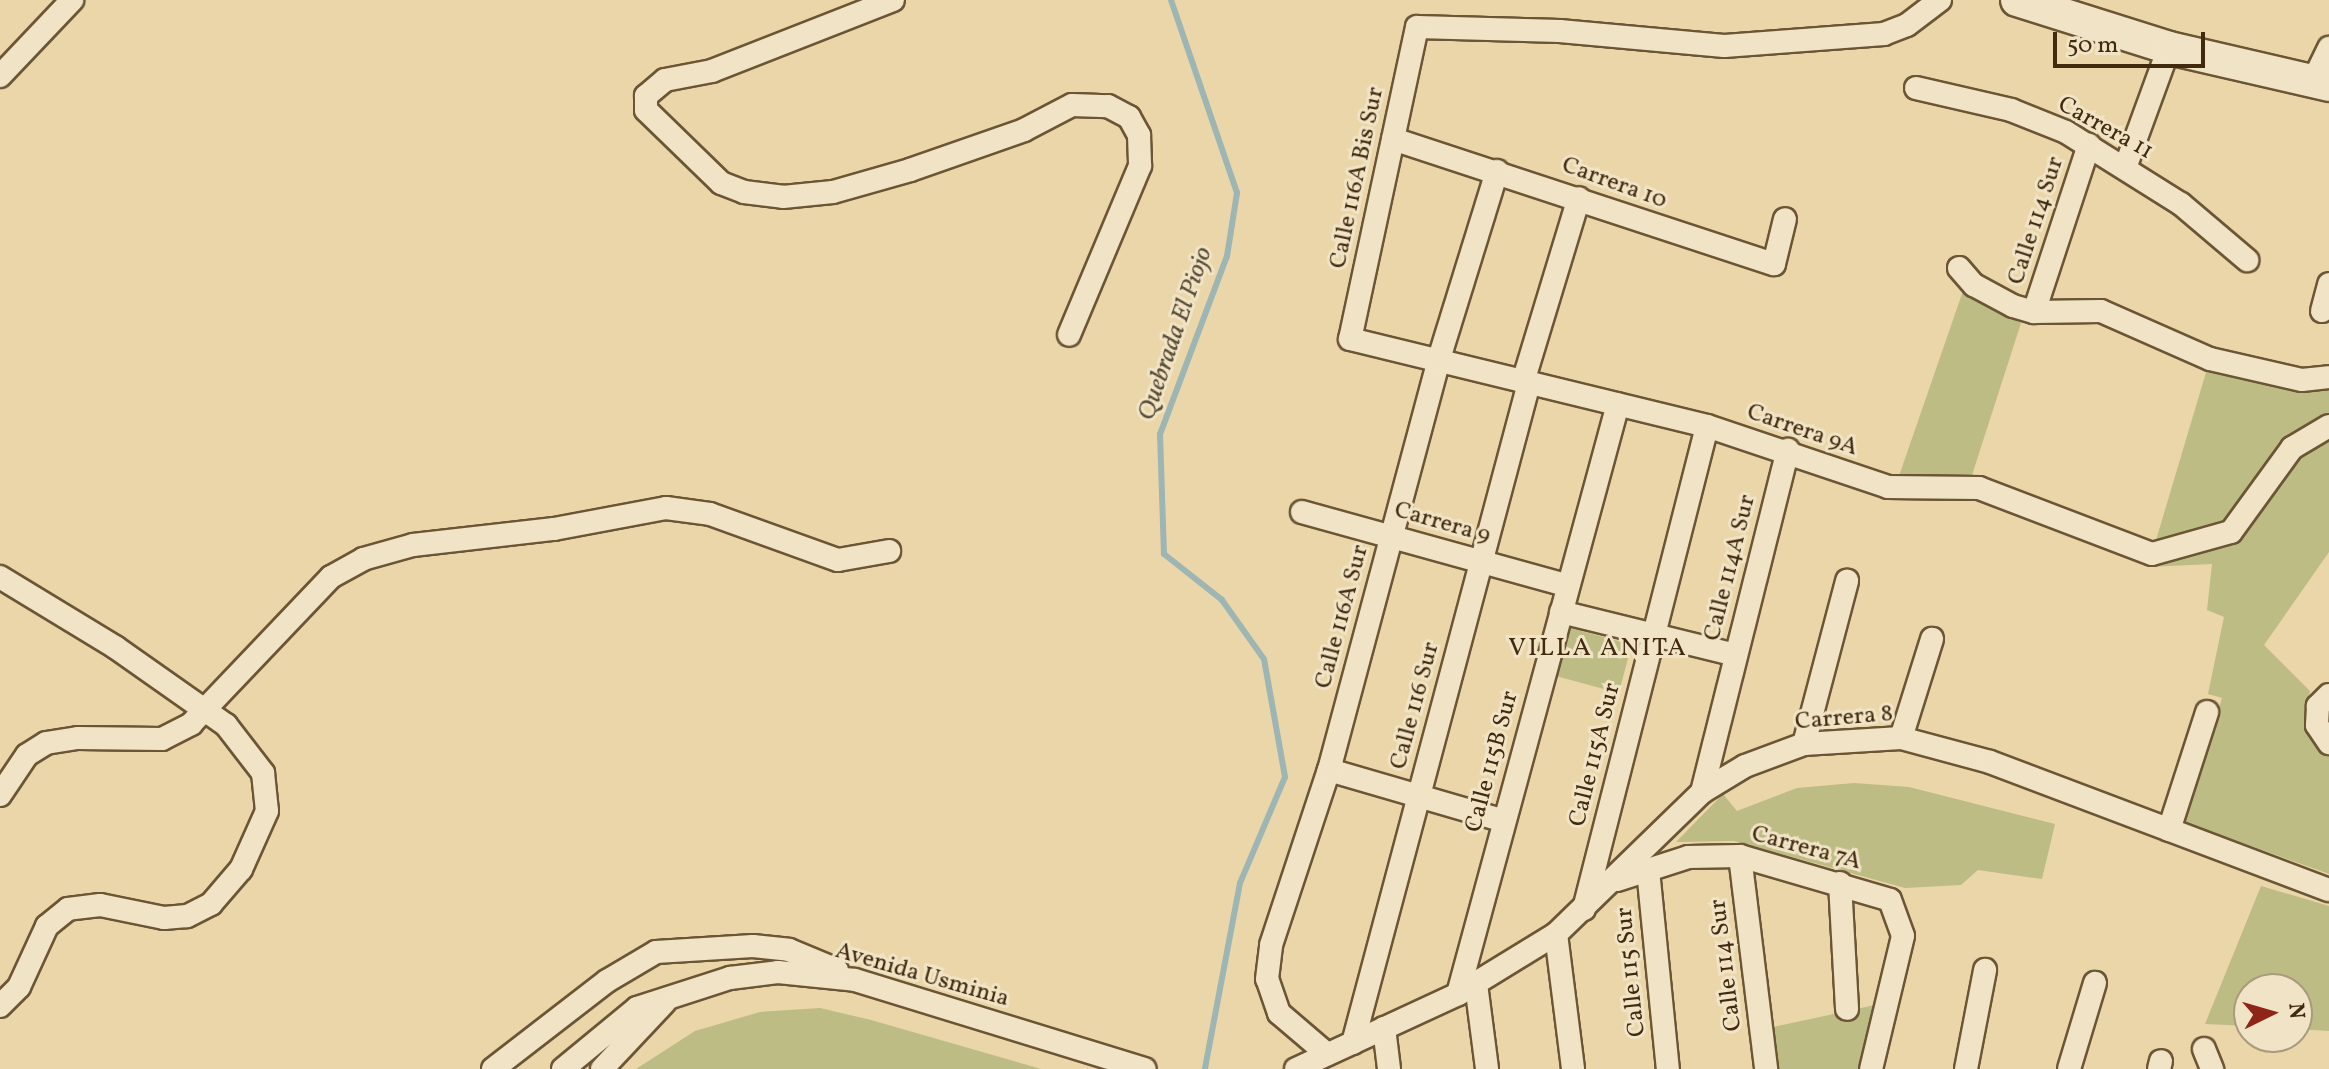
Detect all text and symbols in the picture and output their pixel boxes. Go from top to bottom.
scale bar [2057,16,2209,66]
text: 50 m [2067,29,2119,63]
street label: Calle 116A Bis Sur [1325,85,1391,271]
street label: Carrera 11 [2052,91,2158,167]
street label: Carrera 10 [1558,152,1670,216]
street label: Calle 114 Sur [2003,153,2071,289]
water label: Quebrada El Piojo [1132,243,1220,425]
street label: Carrera 9A [1743,399,1861,463]
street label: Calle 114A Sur [1699,492,1763,644]
street label: Carrera 9 [1391,497,1493,551]
street label: Calle 116A Sur [1310,542,1376,692]
district label: VILLA ANITA [1508,633,1688,665]
street label: Calle 116 Sur [1385,639,1447,773]
street label: Calle 115A Sur [1564,680,1628,830]
street label: Calle 115B Sur [1460,688,1526,836]
street label: Carrera 8 [1794,700,1894,738]
street label: Carrera 7A [1748,821,1864,877]
street label: Calle 114 Sur [1705,897,1749,1033]
street label: Calle 115 Sur [1611,906,1653,1038]
street label: Avenida Usminia [832,937,1012,1015]
north arrow [2233,973,2313,1053]
text: N [2279,1002,2312,1020]

